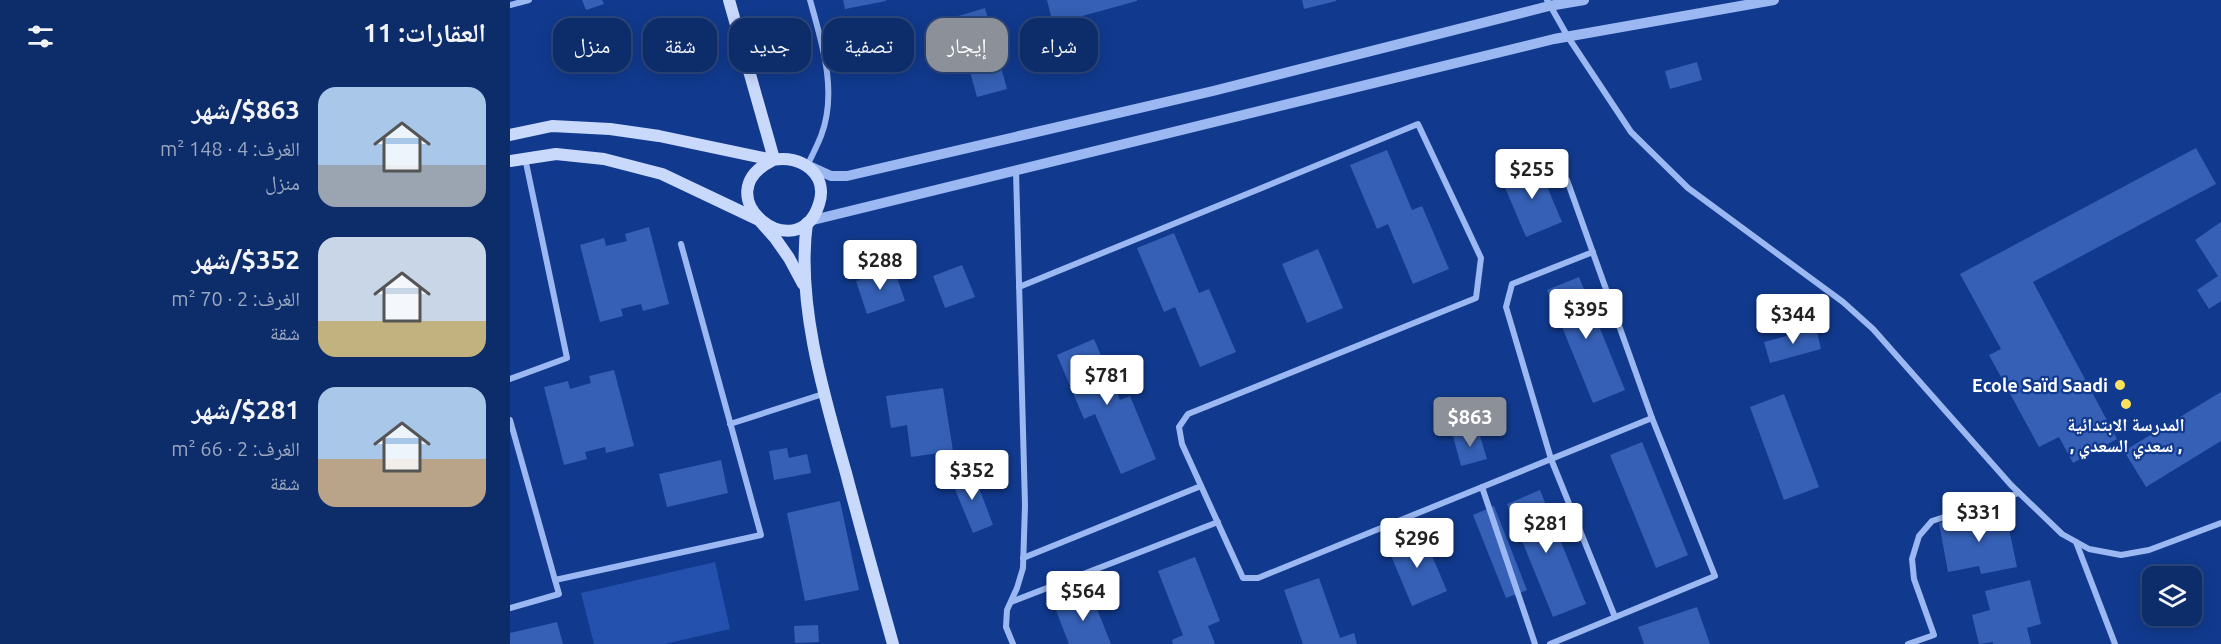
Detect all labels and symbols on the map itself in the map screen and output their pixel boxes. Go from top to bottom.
pin: $255 [1496,149,1568,200]
pin: $288 [844,240,916,291]
pin: $395 [1550,289,1622,340]
pin: $344 [1757,294,1829,345]
pin: $781 [1071,355,1143,406]
place label: Ecole Saïd Saadi [1972,375,2108,395]
marker: Ecole Saïd Saadi [2113,378,2127,392]
pin: $863 [1434,397,1506,448]
marker: المدرسة الابتدائية , سعدي السعدي , [2119,397,2133,411]
place label: المدرسة الابتدائية , سعدي السعدي , [2067,414,2185,460]
pin: $352 [936,450,1008,501]
pin: $331 [1943,492,2015,543]
pin: $281 [1510,503,1582,554]
pin: $296 [1381,518,1453,569]
pin: $564 [1047,571,1119,622]

